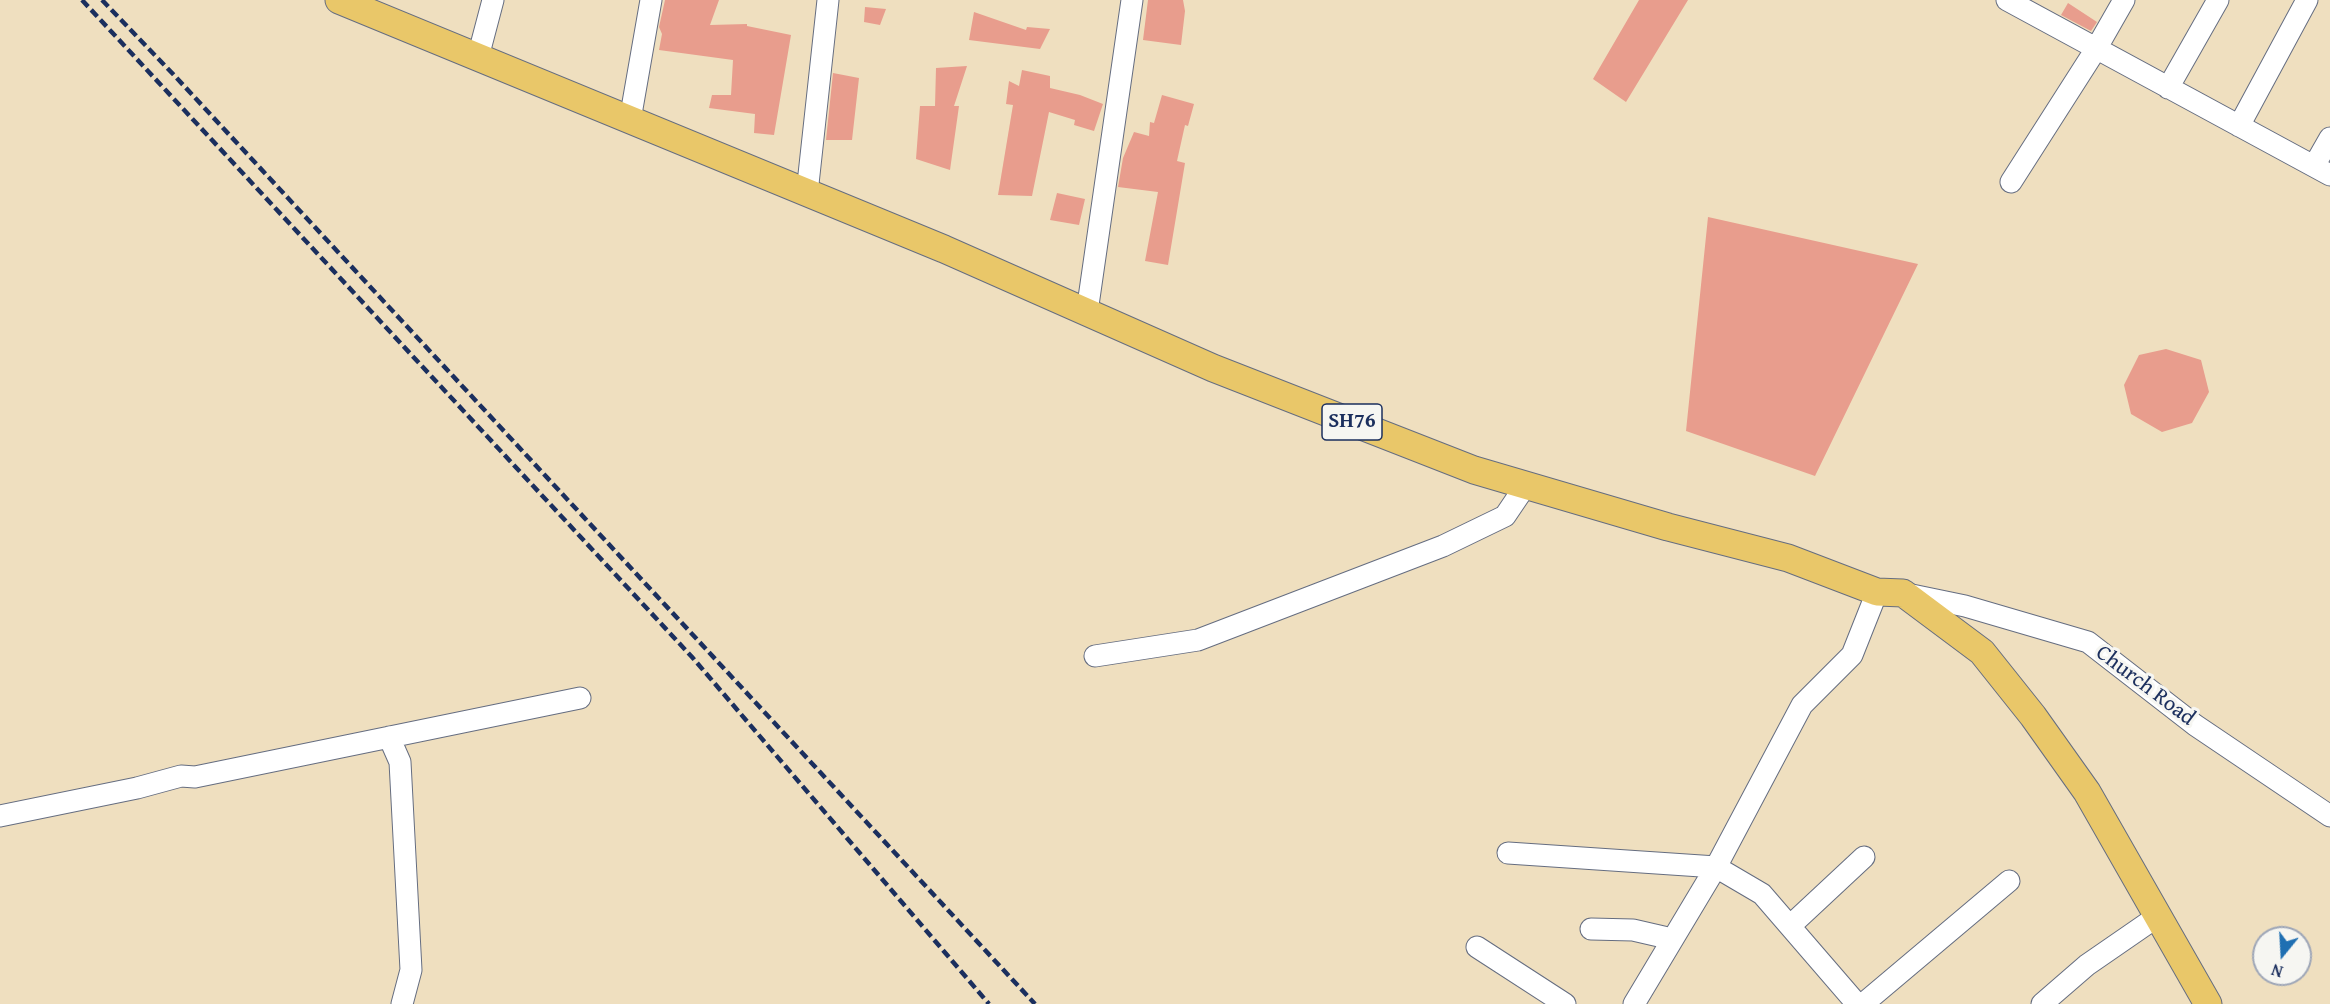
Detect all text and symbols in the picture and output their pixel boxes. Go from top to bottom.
road number: SH76 [1322,404,1382,440]
street label: Church Road [2090,640,2200,732]
north arrow [2252,926,2312,986]
text: N [2268,958,2286,984]

